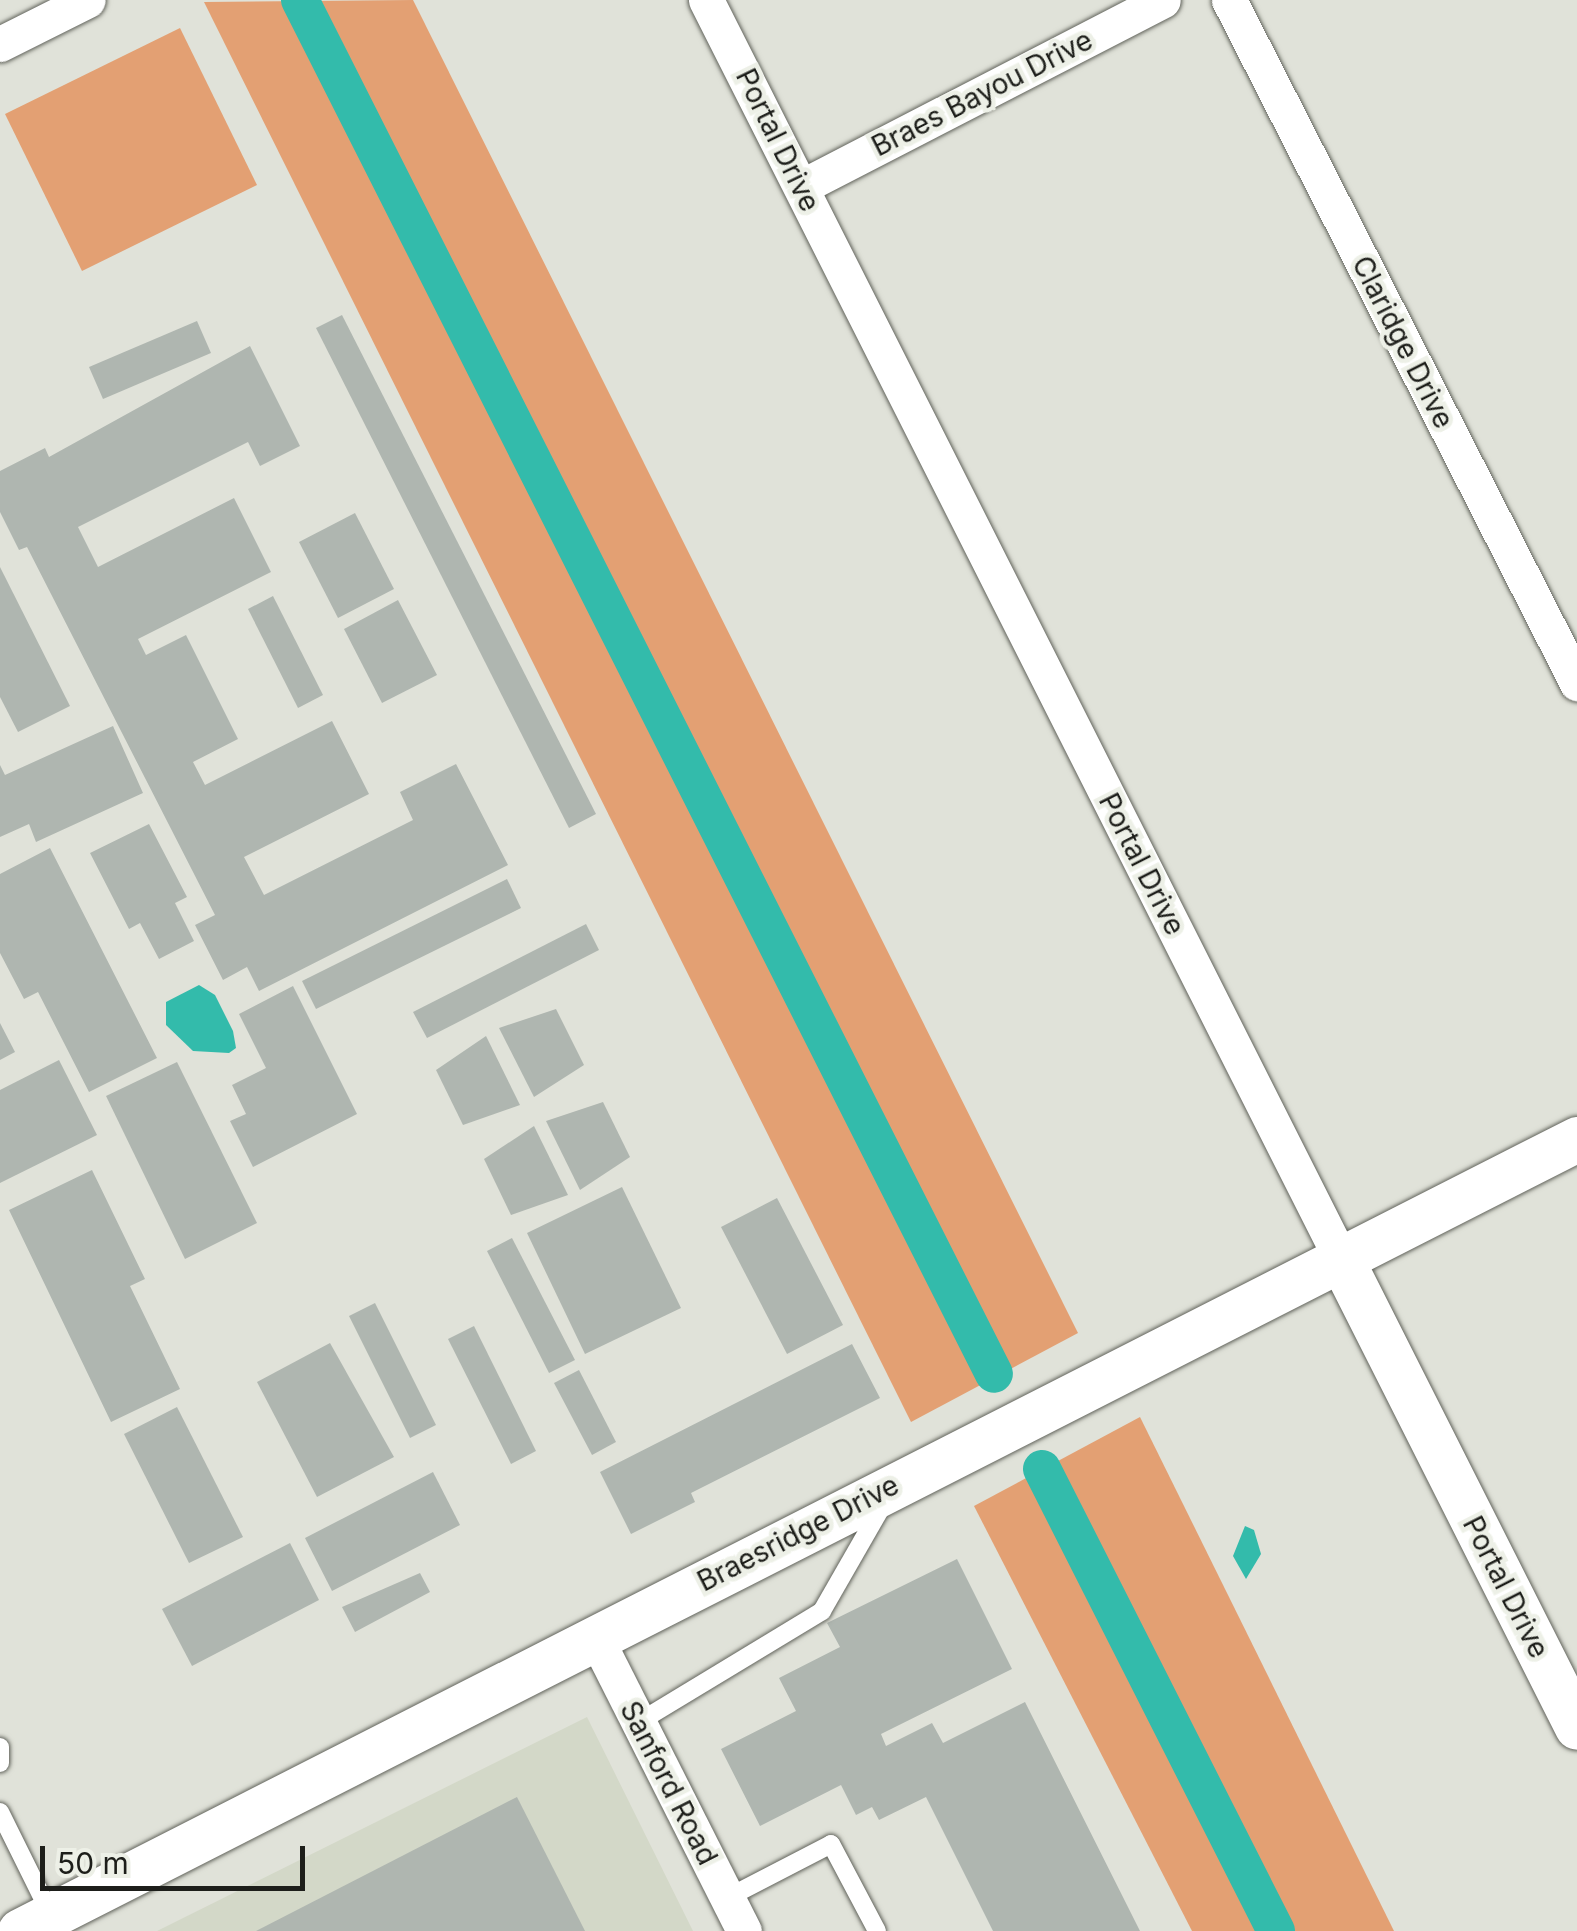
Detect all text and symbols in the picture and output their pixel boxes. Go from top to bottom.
street label: Braes Bayou Drive [866,23,1098,163]
street label: Portal Drive [729,63,827,217]
street label: Claridge Drive [1345,250,1461,434]
street label: Portal Drive [1092,787,1192,941]
street label: Braesridge Drive [692,1468,904,1598]
street label: Portal Drive [1456,1510,1556,1664]
street label: Sanford Road [613,1696,725,1870]
scale bar [45,1826,310,1888]
text: 50 m [57,1845,129,1881]

